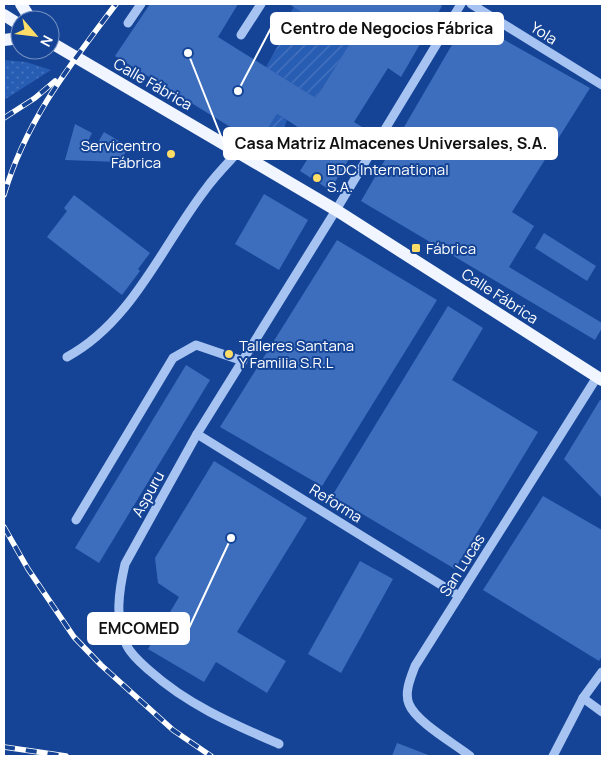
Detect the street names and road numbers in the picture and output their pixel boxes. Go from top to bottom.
street label: Yola [527,17,561,49]
street label: Calle Fábrica [110,53,196,115]
street label: Calle Fábrica [457,263,543,329]
street label: Aspuru [127,467,169,521]
street label: Reforma [306,479,366,527]
street label: San Lucas [434,529,490,600]

